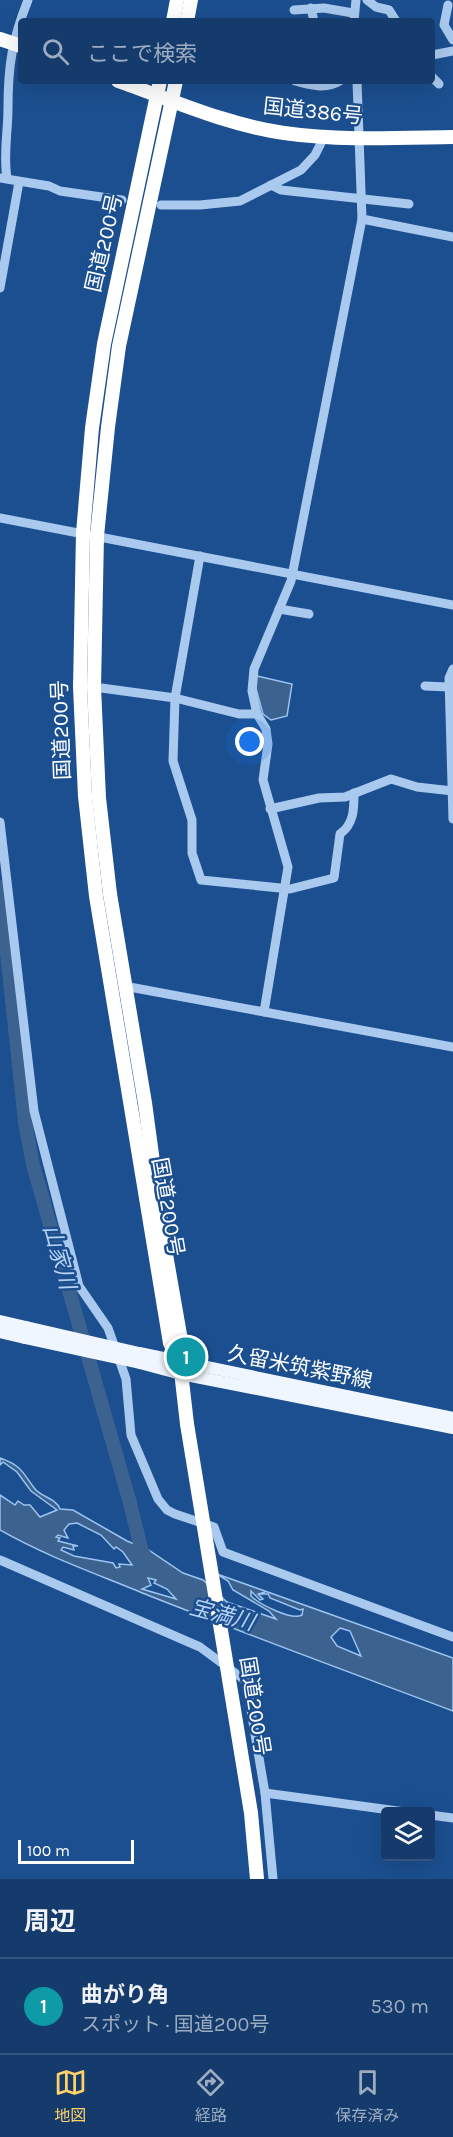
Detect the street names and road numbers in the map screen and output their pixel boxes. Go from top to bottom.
street label: 国道386号 [262,94,364,128]
street label: 国道200号 [81,192,127,294]
street label: 国道200号 [47,680,75,780]
street label: 国道200号 [147,1156,189,1258]
street label: 久留米筑紫野線 [226,1341,374,1393]
street label: 国道200号 [235,1655,275,1757]

